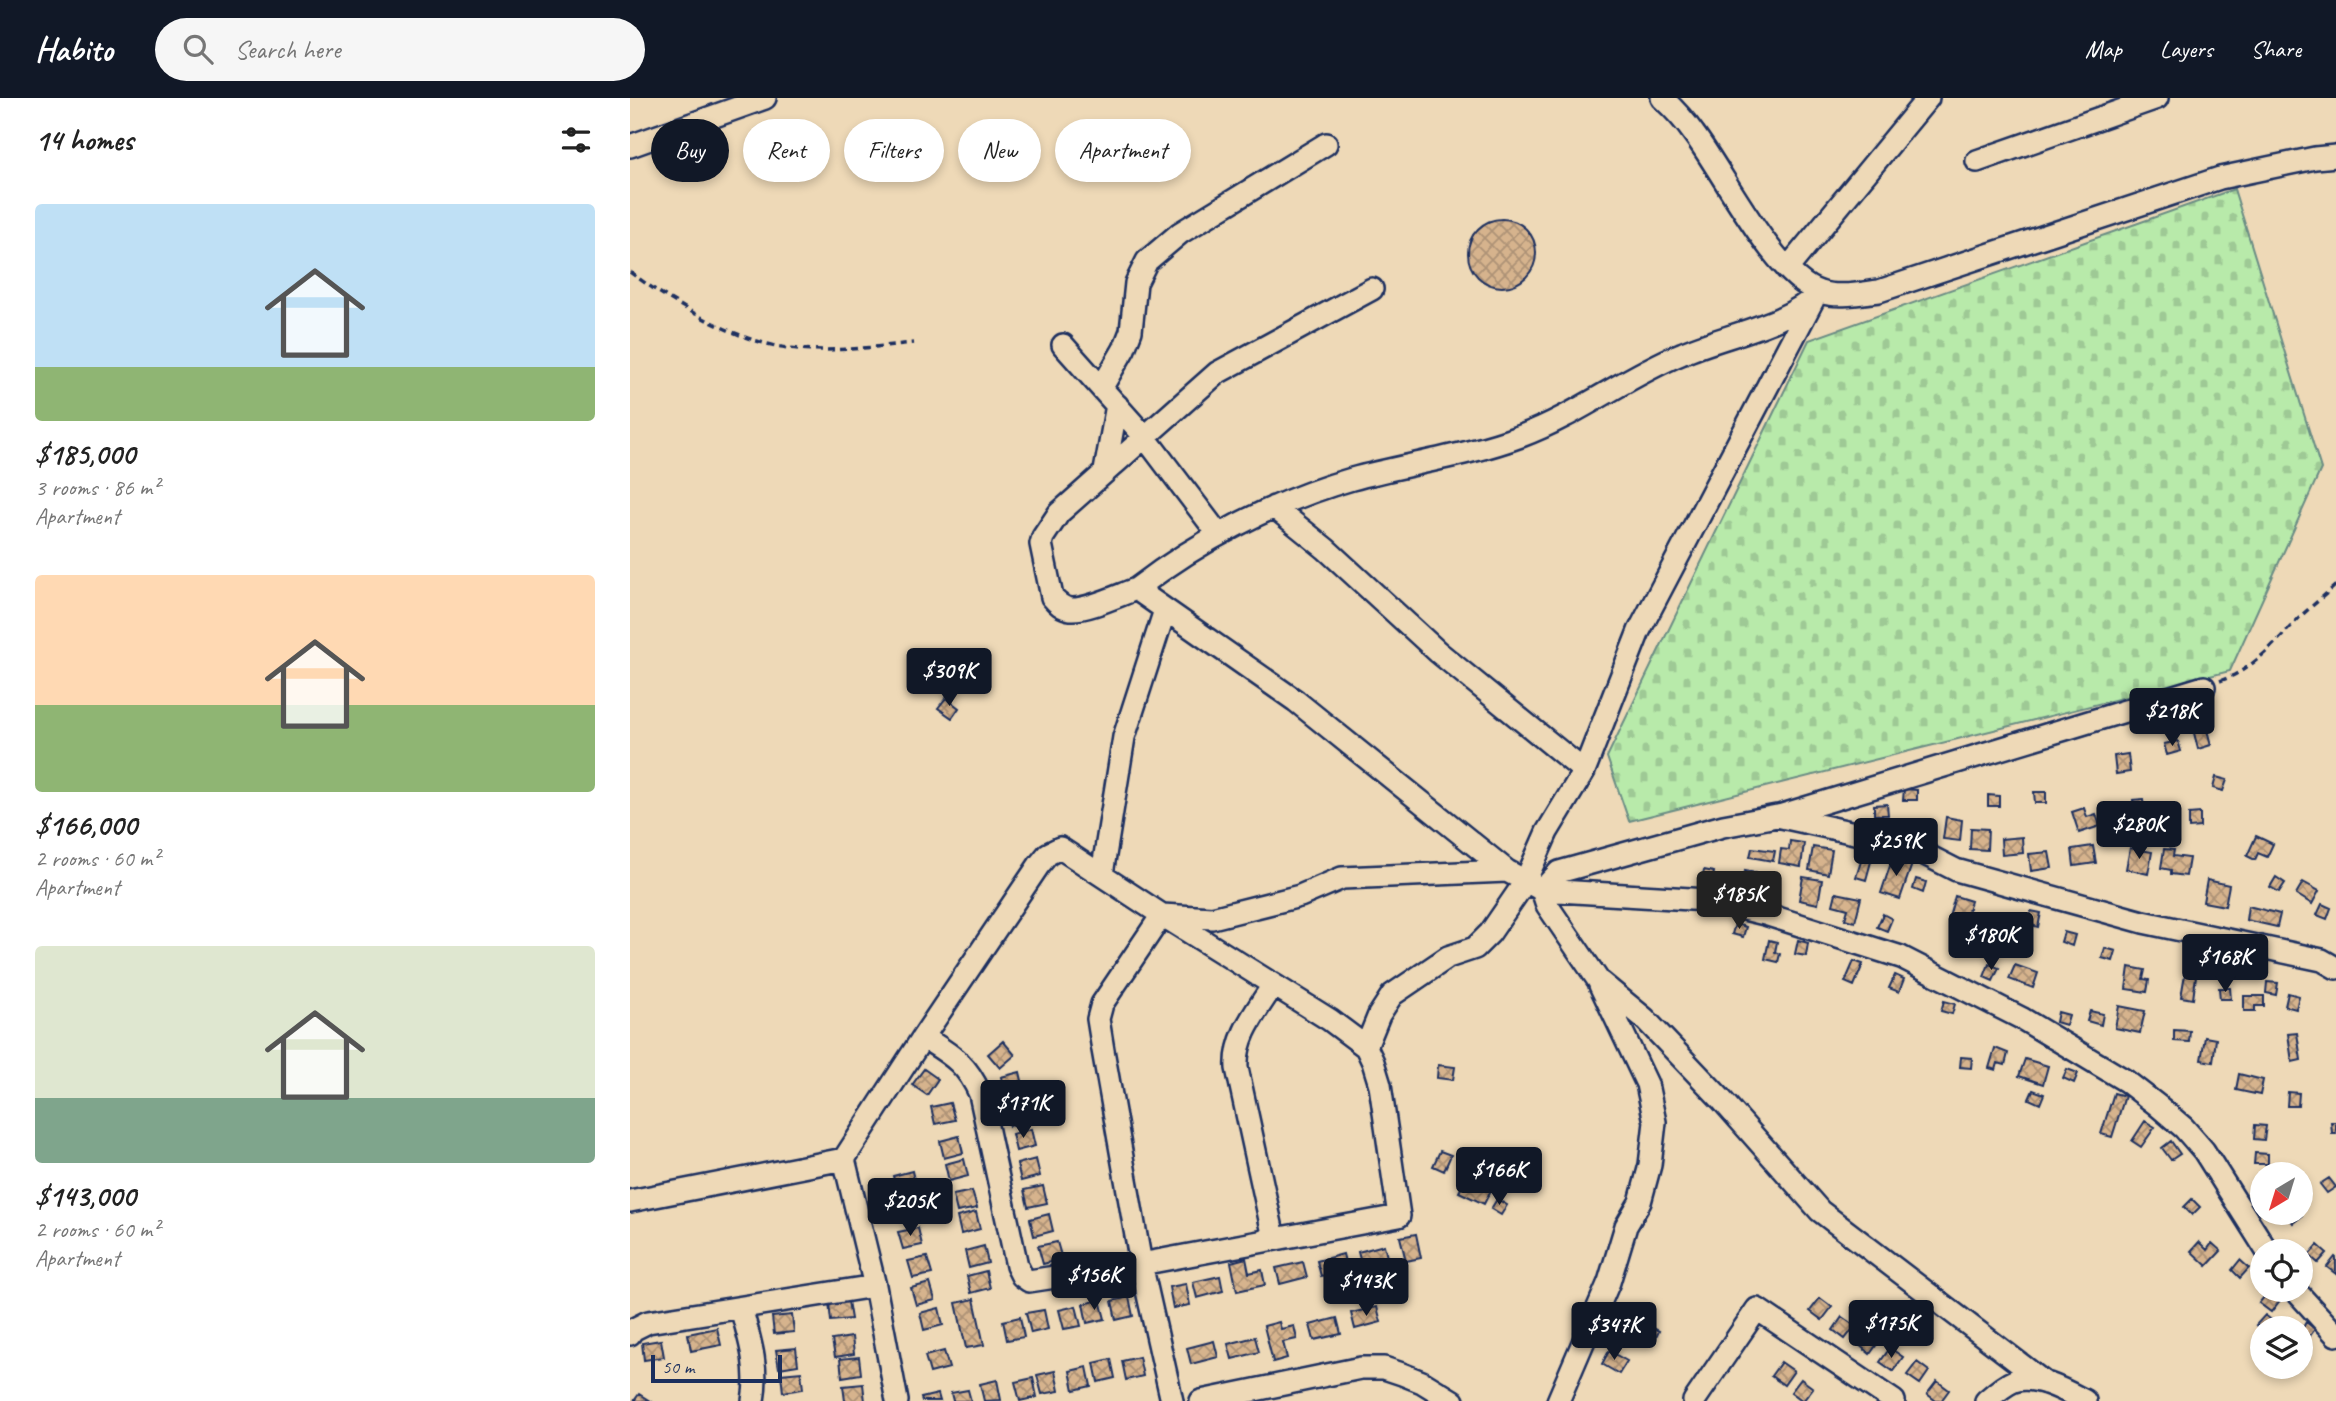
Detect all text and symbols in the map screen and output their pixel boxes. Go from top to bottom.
search box [155,18,645,81]
text: Habito [35,28,113,70]
icon: search [179,30,217,68]
text: Search here [235,33,341,66]
text: Map [2085,34,2122,64]
text: Layers [2160,34,2213,64]
text: Share [2251,34,2301,64]
chip: Buy [651,119,729,182]
chip: Rent [743,119,830,182]
chip: Filters [844,119,944,182]
chip: New [958,119,1041,182]
chip: Apartment [1055,119,1191,182]
text: 14 homes [35,121,133,159]
icon: filters [557,121,595,159]
icon: home [252,250,378,376]
text: $185,000 [35,435,135,473]
text: 3 rooms · 86 m² [35,473,159,502]
text: Apartment [35,502,120,531]
icon: home [252,621,378,747]
pin: $309K [900,648,998,708]
text: $309K [923,656,975,685]
pin: $218K [2123,688,2221,748]
text: $218K [2145,696,2199,725]
pin: $280K [2090,802,2188,861]
text: $166,000 [35,806,137,844]
text: $280K [2112,809,2166,838]
pin: $259K [1847,818,1945,878]
text: $259K [1870,826,1922,855]
text: 2 rooms · 60 m² [35,844,159,873]
pin: $185K [1690,872,1788,931]
text: Apartment [35,873,120,902]
text: $185K [1713,879,1765,908]
pin: $180K [1942,912,2040,972]
text: $180K [1964,920,2018,949]
pin: $168K [2176,934,2274,994]
text: $168K [2198,942,2252,971]
icon: home [252,992,378,1118]
pin: $171K [974,1080,1072,1140]
text: $171K [997,1088,1050,1117]
pin: $166K [1450,1148,1548,1207]
text: $166K [1472,1155,1526,1184]
north arrow [2250,1162,2314,1225]
map controls [2250,1162,2313,1379]
text: $143,000 [35,1177,135,1215]
pin: $205K [861,1178,959,1238]
text: $205K [884,1186,936,1215]
text: 2 rooms · 60 m² [35,1215,159,1244]
button: locate [2250,1239,2313,1302]
text: Apartment [35,1244,120,1273]
pin: $156K [1045,1252,1143,1312]
pin: $143K [1317,1258,1415,1318]
text: $156K [1067,1260,1121,1289]
text: $143K [1339,1266,1393,1295]
pin: $175K [1842,1300,1940,1360]
pin: $347K [1565,1302,1663,1362]
text: $175K [1865,1308,1917,1337]
text: $347K [1588,1310,1641,1339]
button: layers [2250,1316,2313,1379]
scale bar [651,1352,782,1384]
text: 50 m [662,1355,694,1379]

